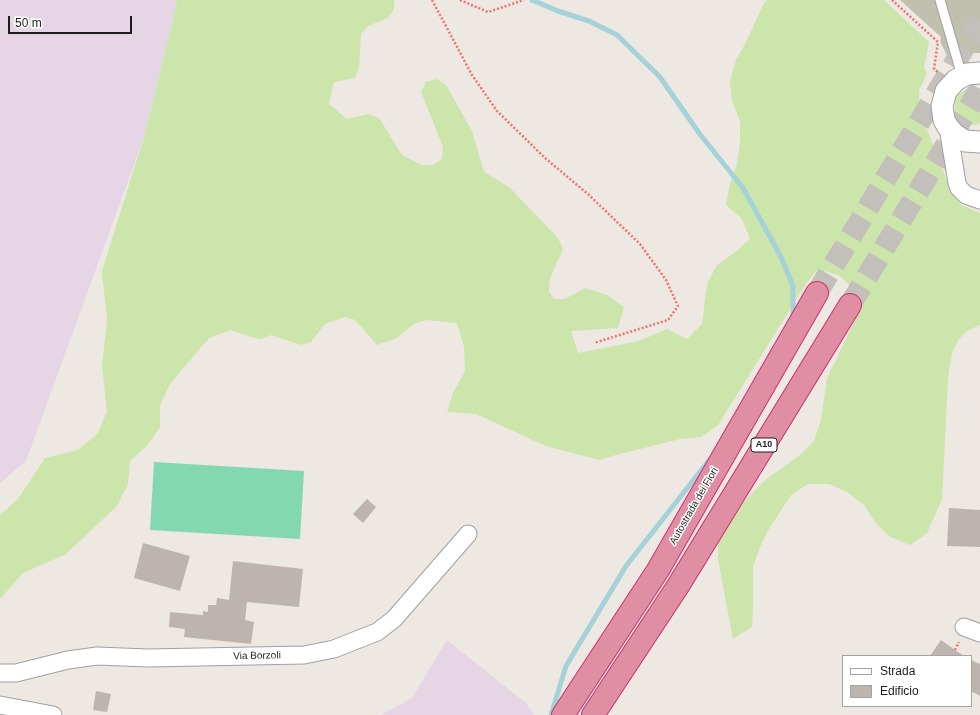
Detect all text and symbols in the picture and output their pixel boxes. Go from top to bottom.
scale bar [10,8,134,34]
text: 50 m [15,16,42,30]
road number: A10 [751,438,777,452]
street label: Autostrada dei Fiori [667,465,721,547]
street label: Via Borzoli [233,650,281,662]
legend [842,655,972,707]
text: Strada [880,664,915,678]
text: Edificio [880,684,919,698]

